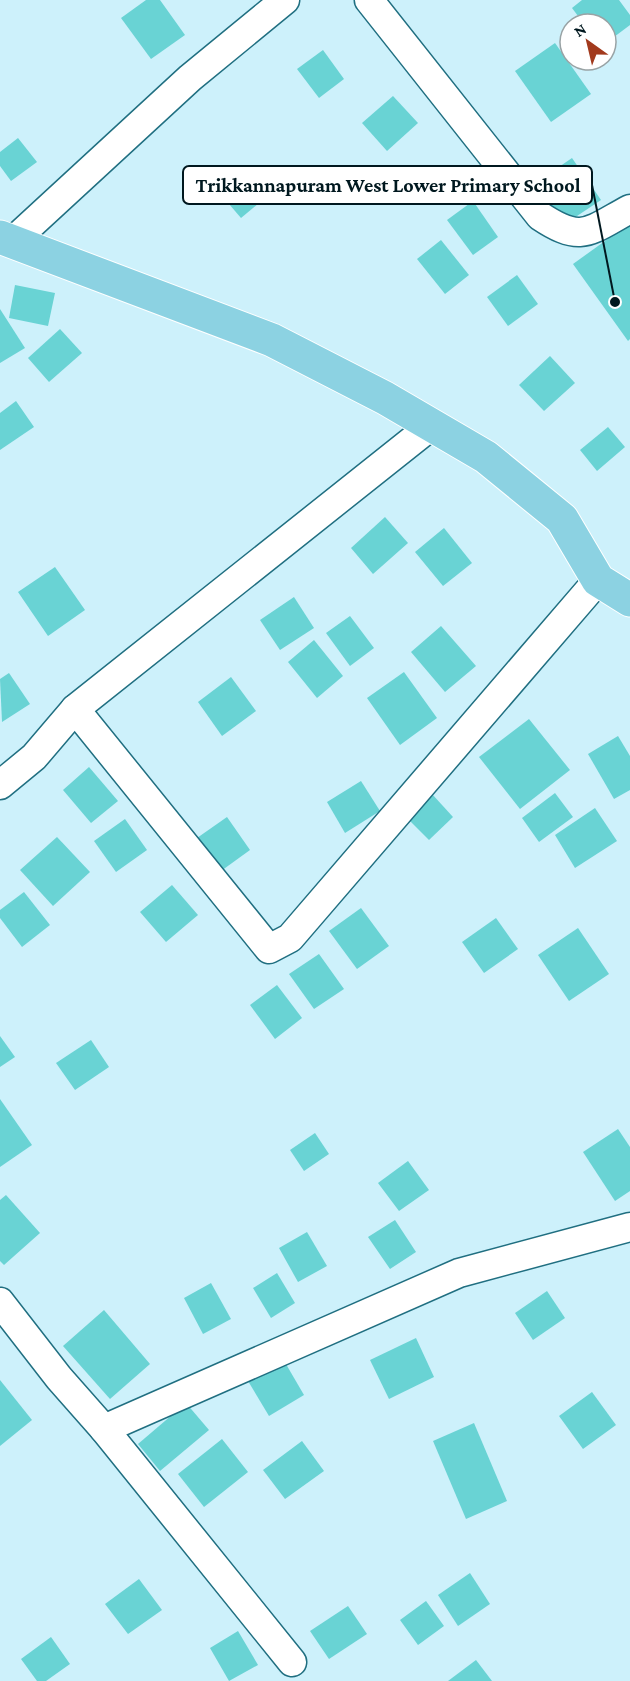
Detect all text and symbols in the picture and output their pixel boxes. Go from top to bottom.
north arrow [558,12,618,72]
text: N [571,20,589,40]
callout: Trikkannapuram West Lower Primary School [183,166,592,204]
text: Trikkannapuram West Lower Primary School [196,174,581,196]

